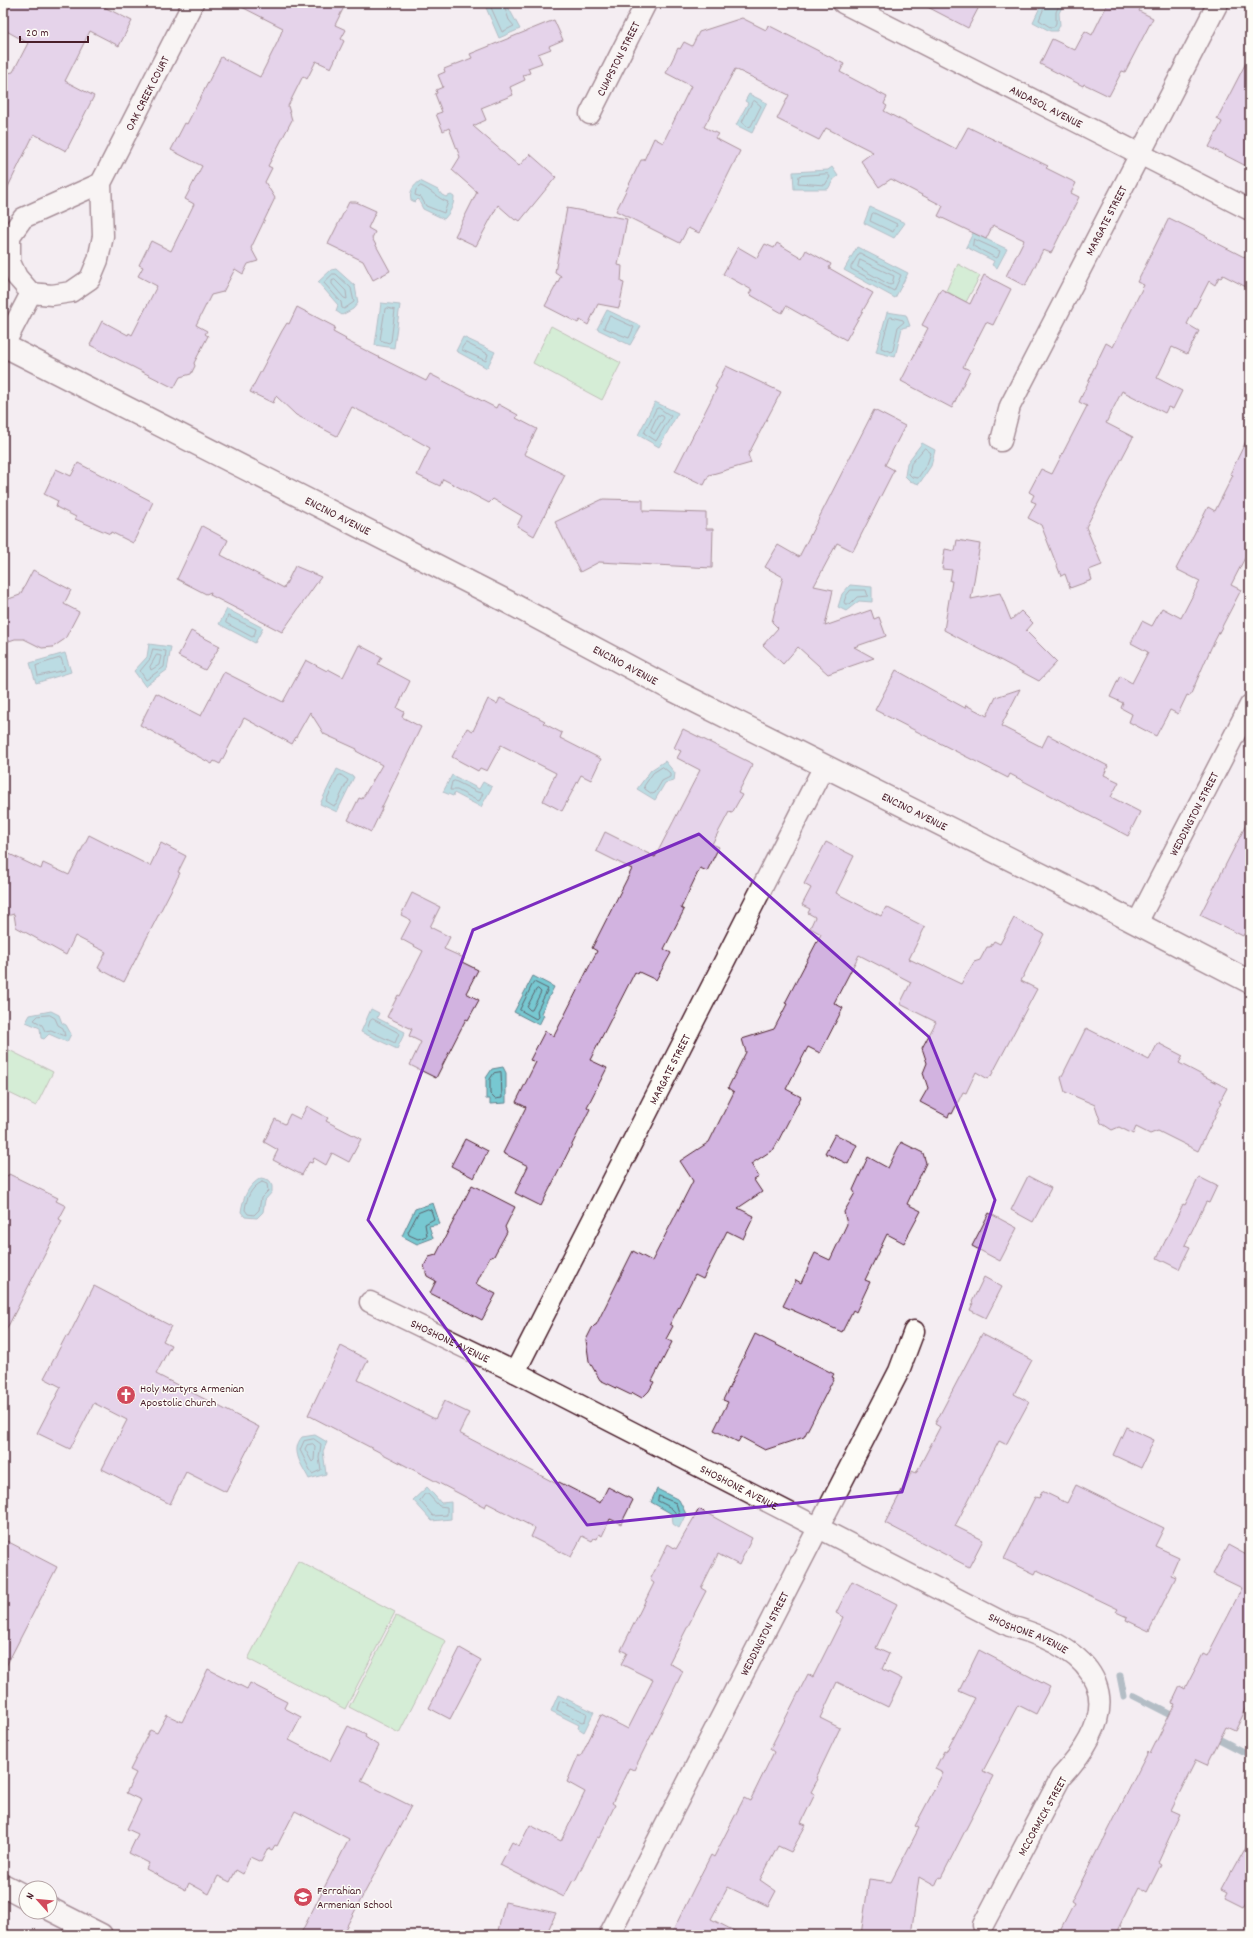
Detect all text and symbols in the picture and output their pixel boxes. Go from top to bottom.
scale bar [20,18,88,44]
street label: CUMPSTON STREET [593,19,645,100]
text: 20 m [26,25,49,42]
street label: OAK CREEK COURT [122,53,175,134]
street label: ANDASOL AVENUE [1006,82,1086,134]
street label: MARGATE STREET [1082,183,1132,259]
street label: ENCINO AVENUE [302,493,374,541]
street label: ENCINO AVENUE [589,642,661,691]
street label: WEDDINGTON STREET [1166,769,1224,859]
street label: ENCINO AVENUE [878,789,950,836]
street label: MARGATE STREET [646,1032,696,1108]
street label: SHOSHONE AVENUE [407,1316,492,1369]
place label: Holy Martyrs Armenian Apostolic Church [140,1381,244,1412]
church icon: Holy Martyrs Armenian Apostolic Church [115,1384,137,1406]
street label: SHOSHONE AVENUE [696,1461,781,1516]
street label: WEDDINGTON STREET [737,1589,794,1679]
street label: SHOSHONE AVENUE [985,1609,1072,1659]
street label: MCCORMICK STREET [1014,1774,1072,1859]
north arrow [18,1880,58,1920]
place label: Ferrahian Armenian School [317,1883,392,1914]
school or university icon: Ferrahian Armenian School [292,1886,314,1908]
text: N [23,1890,39,1902]

